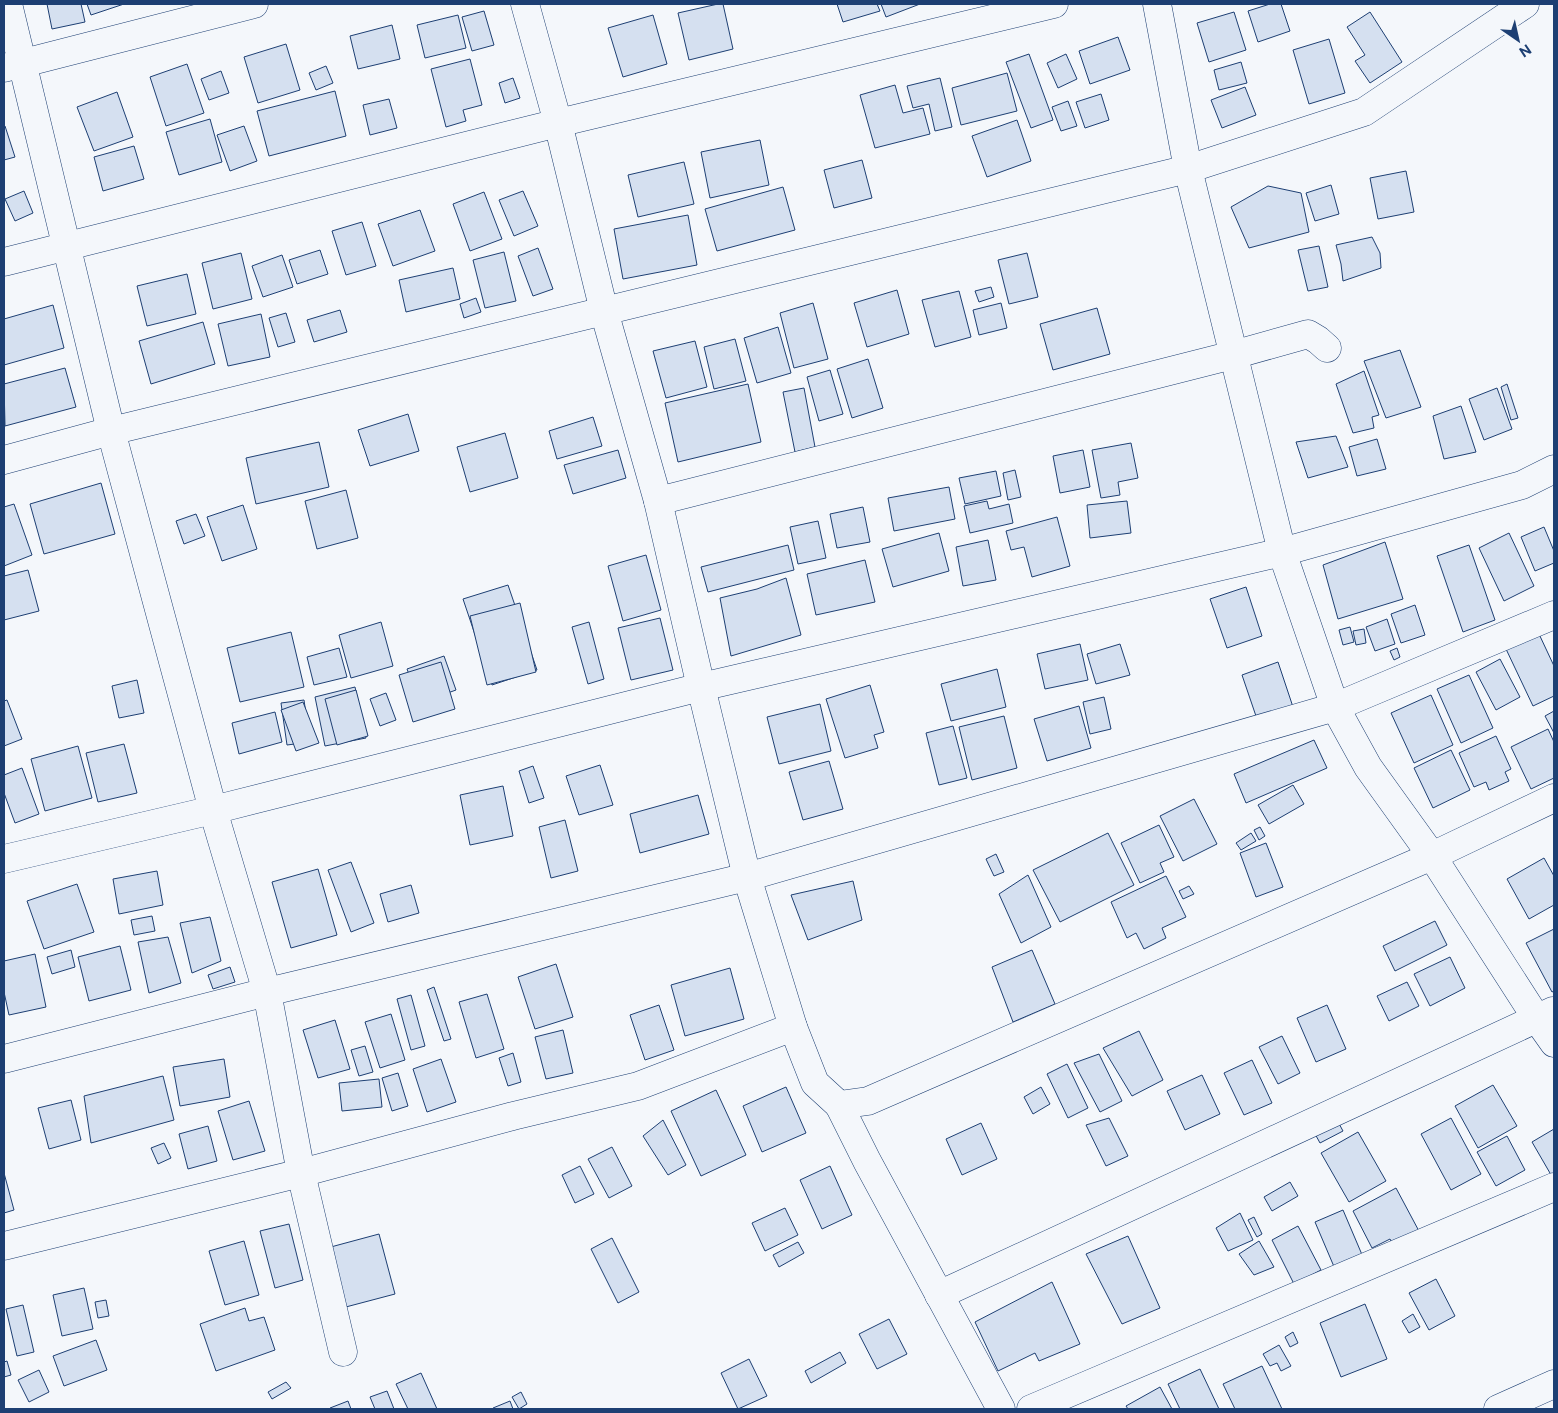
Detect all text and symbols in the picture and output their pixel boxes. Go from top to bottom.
north arrow [1493,15,1543,65]
text: N [1516,41,1534,60]

